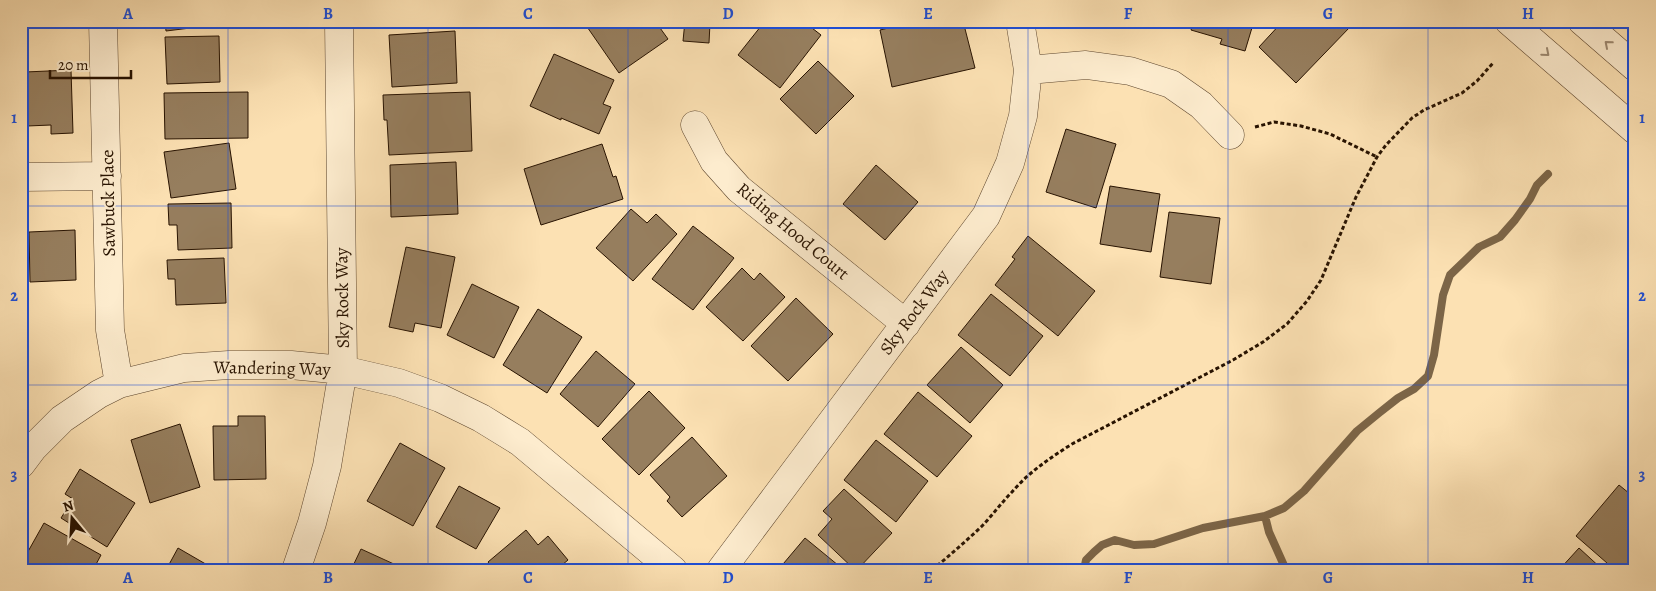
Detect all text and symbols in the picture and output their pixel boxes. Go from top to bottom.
text: A [122,3,134,25]
text: B [323,3,333,25]
text: C [523,3,533,25]
text: D [722,3,734,25]
text: E [923,3,933,25]
text: F [1124,3,1133,25]
text: G [1323,3,1333,25]
text: H [1522,3,1534,25]
one-way arrow [1605,41,1614,50]
one-way arrow [1541,47,1550,56]
scale bar [50,48,131,80]
text: 20 m [58,55,89,75]
text: 1 [11,107,17,129]
text: 1 [1639,107,1645,129]
street label: Sawbuck Place [95,149,121,257]
street label: Riding Hood Court [732,177,854,285]
street label: Sky Rock Way [329,246,355,349]
street label: Sky Rock Way [874,264,955,360]
text: 2 [10,285,18,307]
text: 2 [1638,285,1646,307]
street label: Wandering Way [212,355,332,381]
text: 3 [11,464,18,486]
text: 3 [1639,464,1646,486]
north arrow [48,494,98,544]
text: N [60,496,76,517]
text: A [122,567,134,589]
text: B [323,567,333,589]
text: C [523,567,533,589]
text: D [722,567,734,589]
text: E [923,567,933,589]
text: F [1124,567,1133,589]
text: G [1323,567,1333,589]
text: H [1522,567,1534,589]

